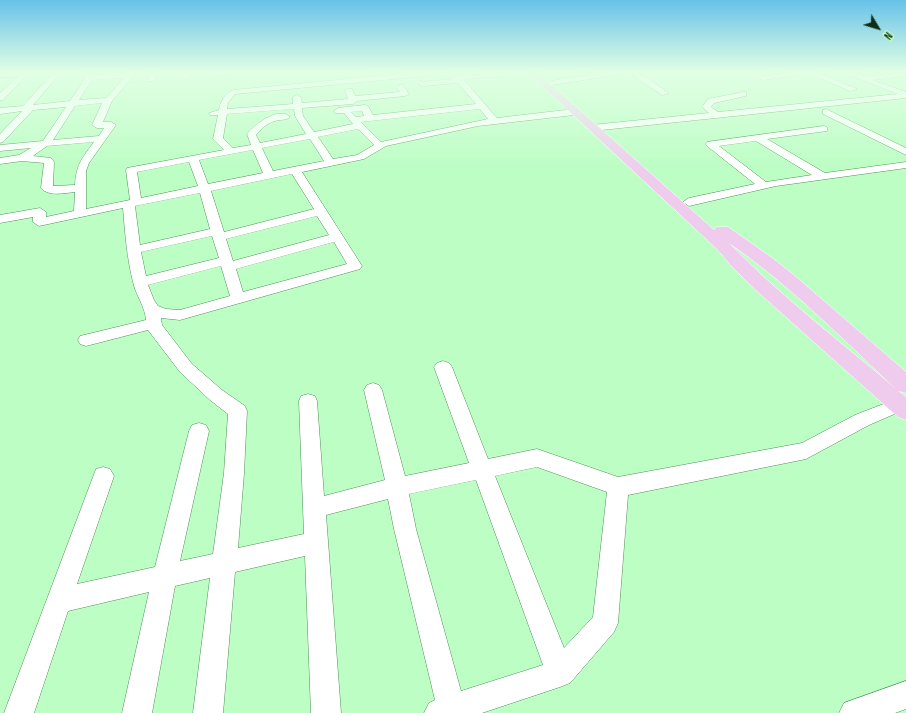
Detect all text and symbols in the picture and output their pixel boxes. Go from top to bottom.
north arrow [858,8,898,48]
text: N [881,29,895,42]

